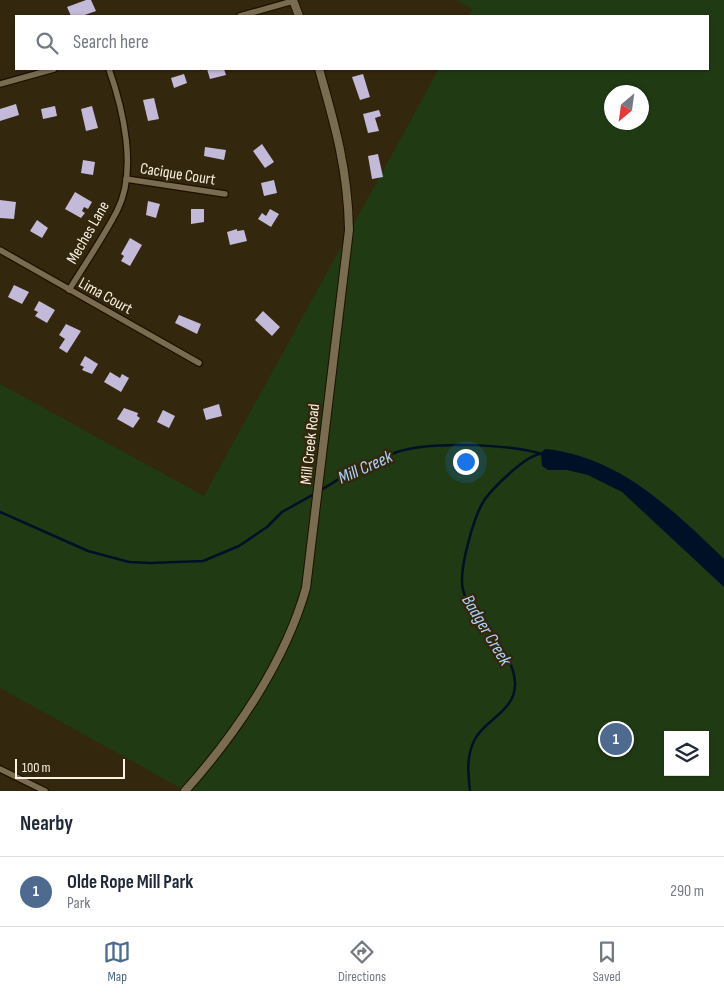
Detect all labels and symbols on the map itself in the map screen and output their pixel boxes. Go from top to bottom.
north arrow [604,85,649,130]
street label: Cacique Court [139,159,217,190]
street label: Meches Lane [63,198,114,267]
street label: Lima Court [75,274,136,319]
street label: Mill Creek Road [297,403,324,486]
water label: Mill Creek [335,446,397,489]
your location [453,449,479,475]
water label: Badger Creek [457,591,517,671]
pin: 1 [600,720,632,758]
scale bar [15,756,125,779]

